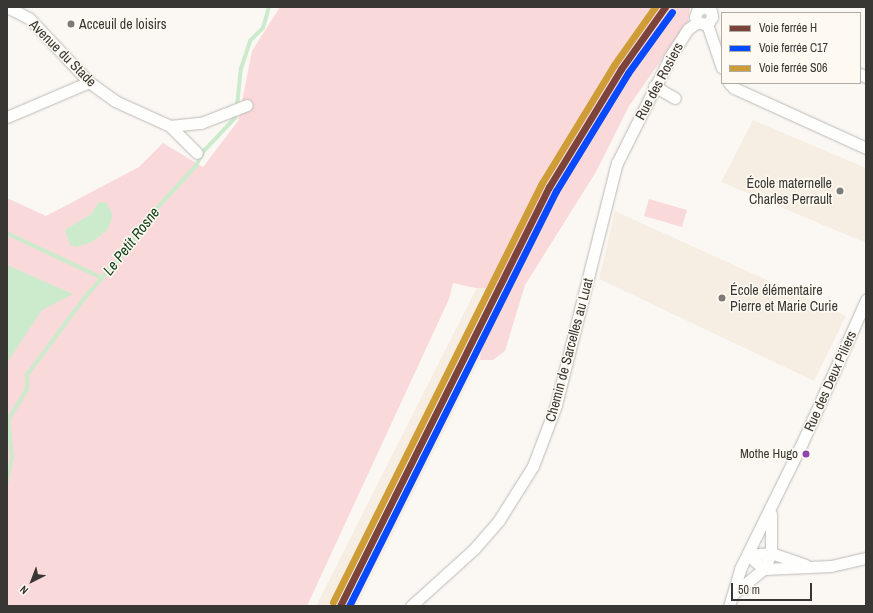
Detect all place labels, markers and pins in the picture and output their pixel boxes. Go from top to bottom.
place label: Acceuil de loisirs [79,16,166,32]
marker: Acceuil de loisirs [66,19,76,29]
place label: École maternelle Charles Perrault [747,175,832,208]
marker: École maternelle Charles Perrault [835,186,845,196]
place label: École élémentaire Pierre et Marie Curie [730,282,838,314]
marker: École élémentaire Pierre et Marie Curie [717,293,727,303]
place label: Mothe Hugo [740,446,798,462]
marker: Mothe Hugo [801,449,811,459]

